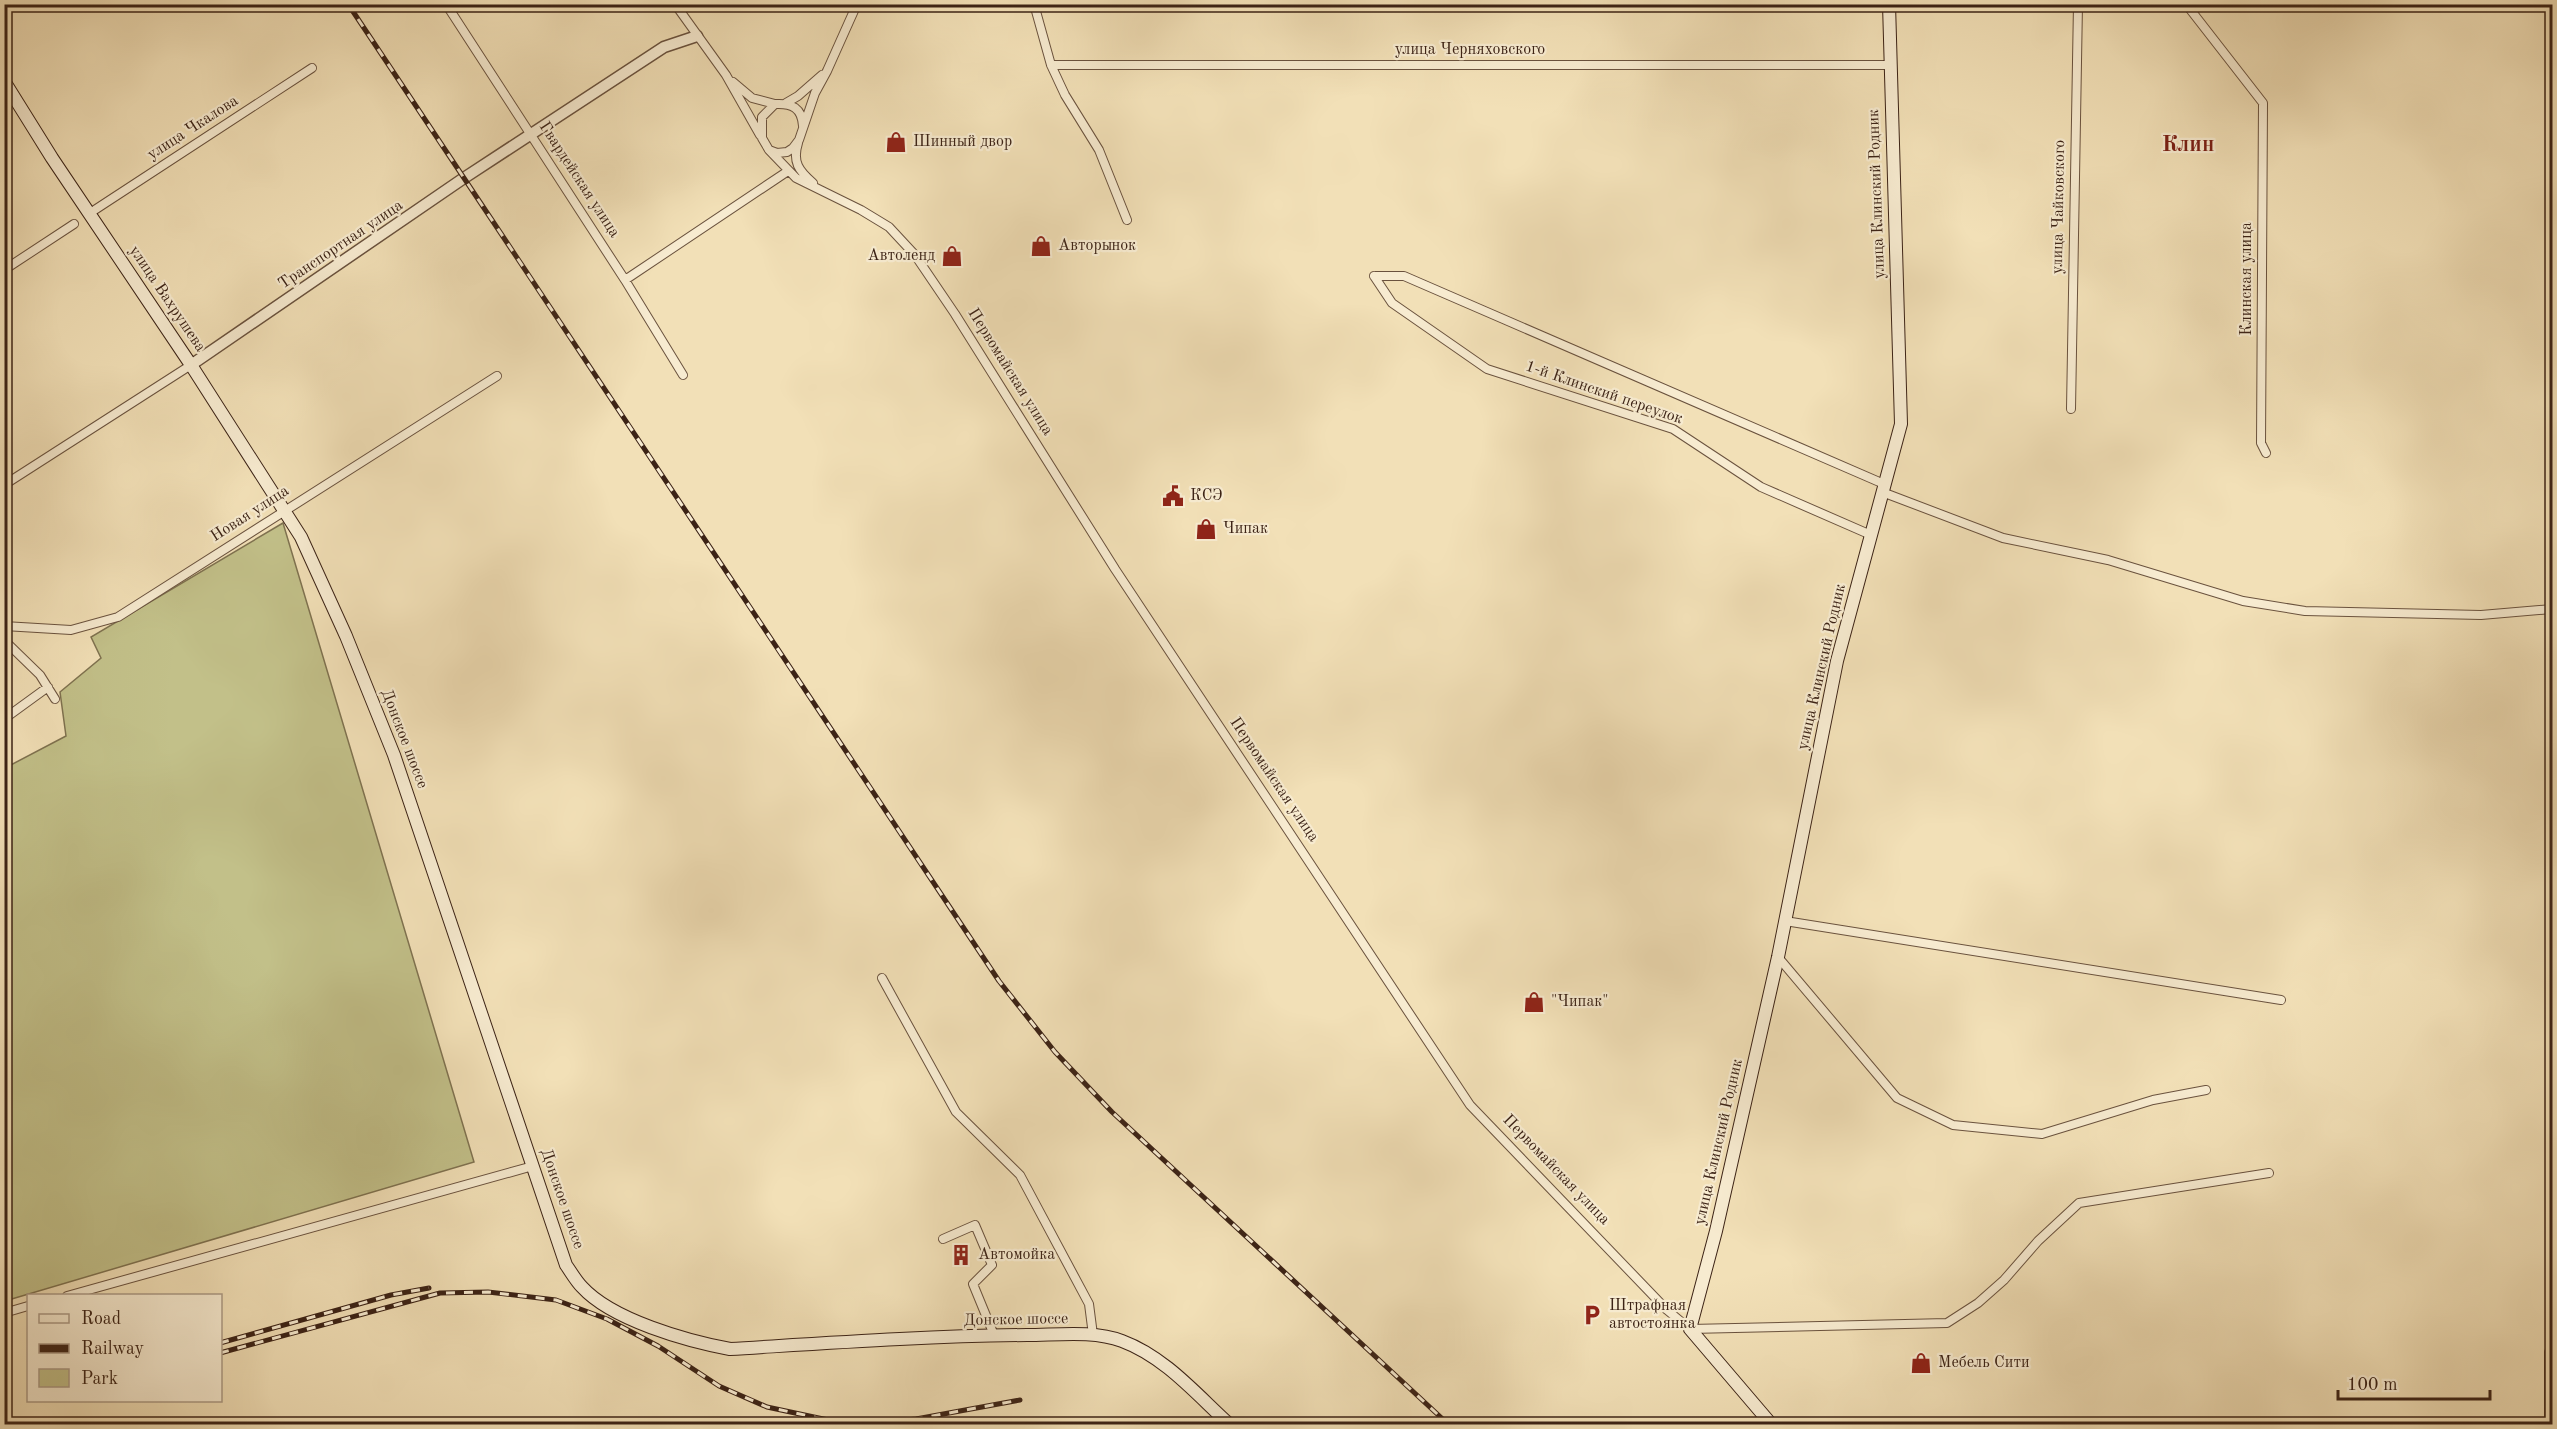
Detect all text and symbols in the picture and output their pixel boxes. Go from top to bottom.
street label: улица Черняховского [1395,42,1545,58]
street label: улица Чкалова [145,93,241,163]
street label: улица Клинский Родник [1866,109,1888,279]
street label: Гвардейская улица [536,119,622,241]
shop icon: Шинный двор [884,130,908,154]
place label: Шинный двор [913,134,1012,150]
district label: Клин [2162,134,2214,156]
street label: улица Чайковского [2050,140,2068,274]
street label: Транспортная улица [276,197,406,293]
street label: Клинская улица [2239,222,2255,336]
shop icon: Авторынок [1029,234,1053,258]
place label: Авторынок [1058,238,1136,254]
street label: улица Вахрушева [126,243,208,355]
shop icon: Автоленд [940,244,964,268]
place label: Автоленд [868,248,935,264]
street label: Первомайская улица [964,306,1056,438]
street label: 1-й Клинский переулок [1523,358,1685,428]
street label: Новая улица [208,483,292,545]
public building icon: КСЭ [1161,484,1185,508]
place label: КСЭ [1190,488,1223,504]
shop icon: Чипак [1194,517,1218,541]
place label: Чипак [1223,521,1268,537]
street label: улица Клинский Родник [1795,582,1849,752]
street label: Донское шоссе [378,687,430,791]
street label: Первомайская улица [1226,715,1322,845]
shop icon: "Чипак" [1522,990,1546,1014]
place label: "Чипак" [1551,994,1609,1010]
street label: улица Клинский Родник [1692,1057,1746,1227]
street label: Первомайская улица [1499,1112,1613,1228]
street label: Донское шоссе [537,1147,587,1251]
building icon: Автомойка [949,1243,973,1267]
place label: Автомойка [978,1247,1055,1263]
legend [27,1294,222,1402]
place label: Штрафная автостоянка [1609,1298,1696,1332]
parking icon: Штрафная автостоянка [1580,1303,1604,1327]
text: Road [81,1310,121,1328]
street label: Донское шоссе [963,1311,1069,1329]
text: Railway [81,1340,144,1358]
shop icon: Мебель Сити [1909,1351,1933,1375]
place label: Мебель Сити [1938,1355,2030,1371]
scale bar [2338,1363,2490,1401]
text: Park [81,1370,118,1388]
text: 100 m [2347,1376,2398,1394]

